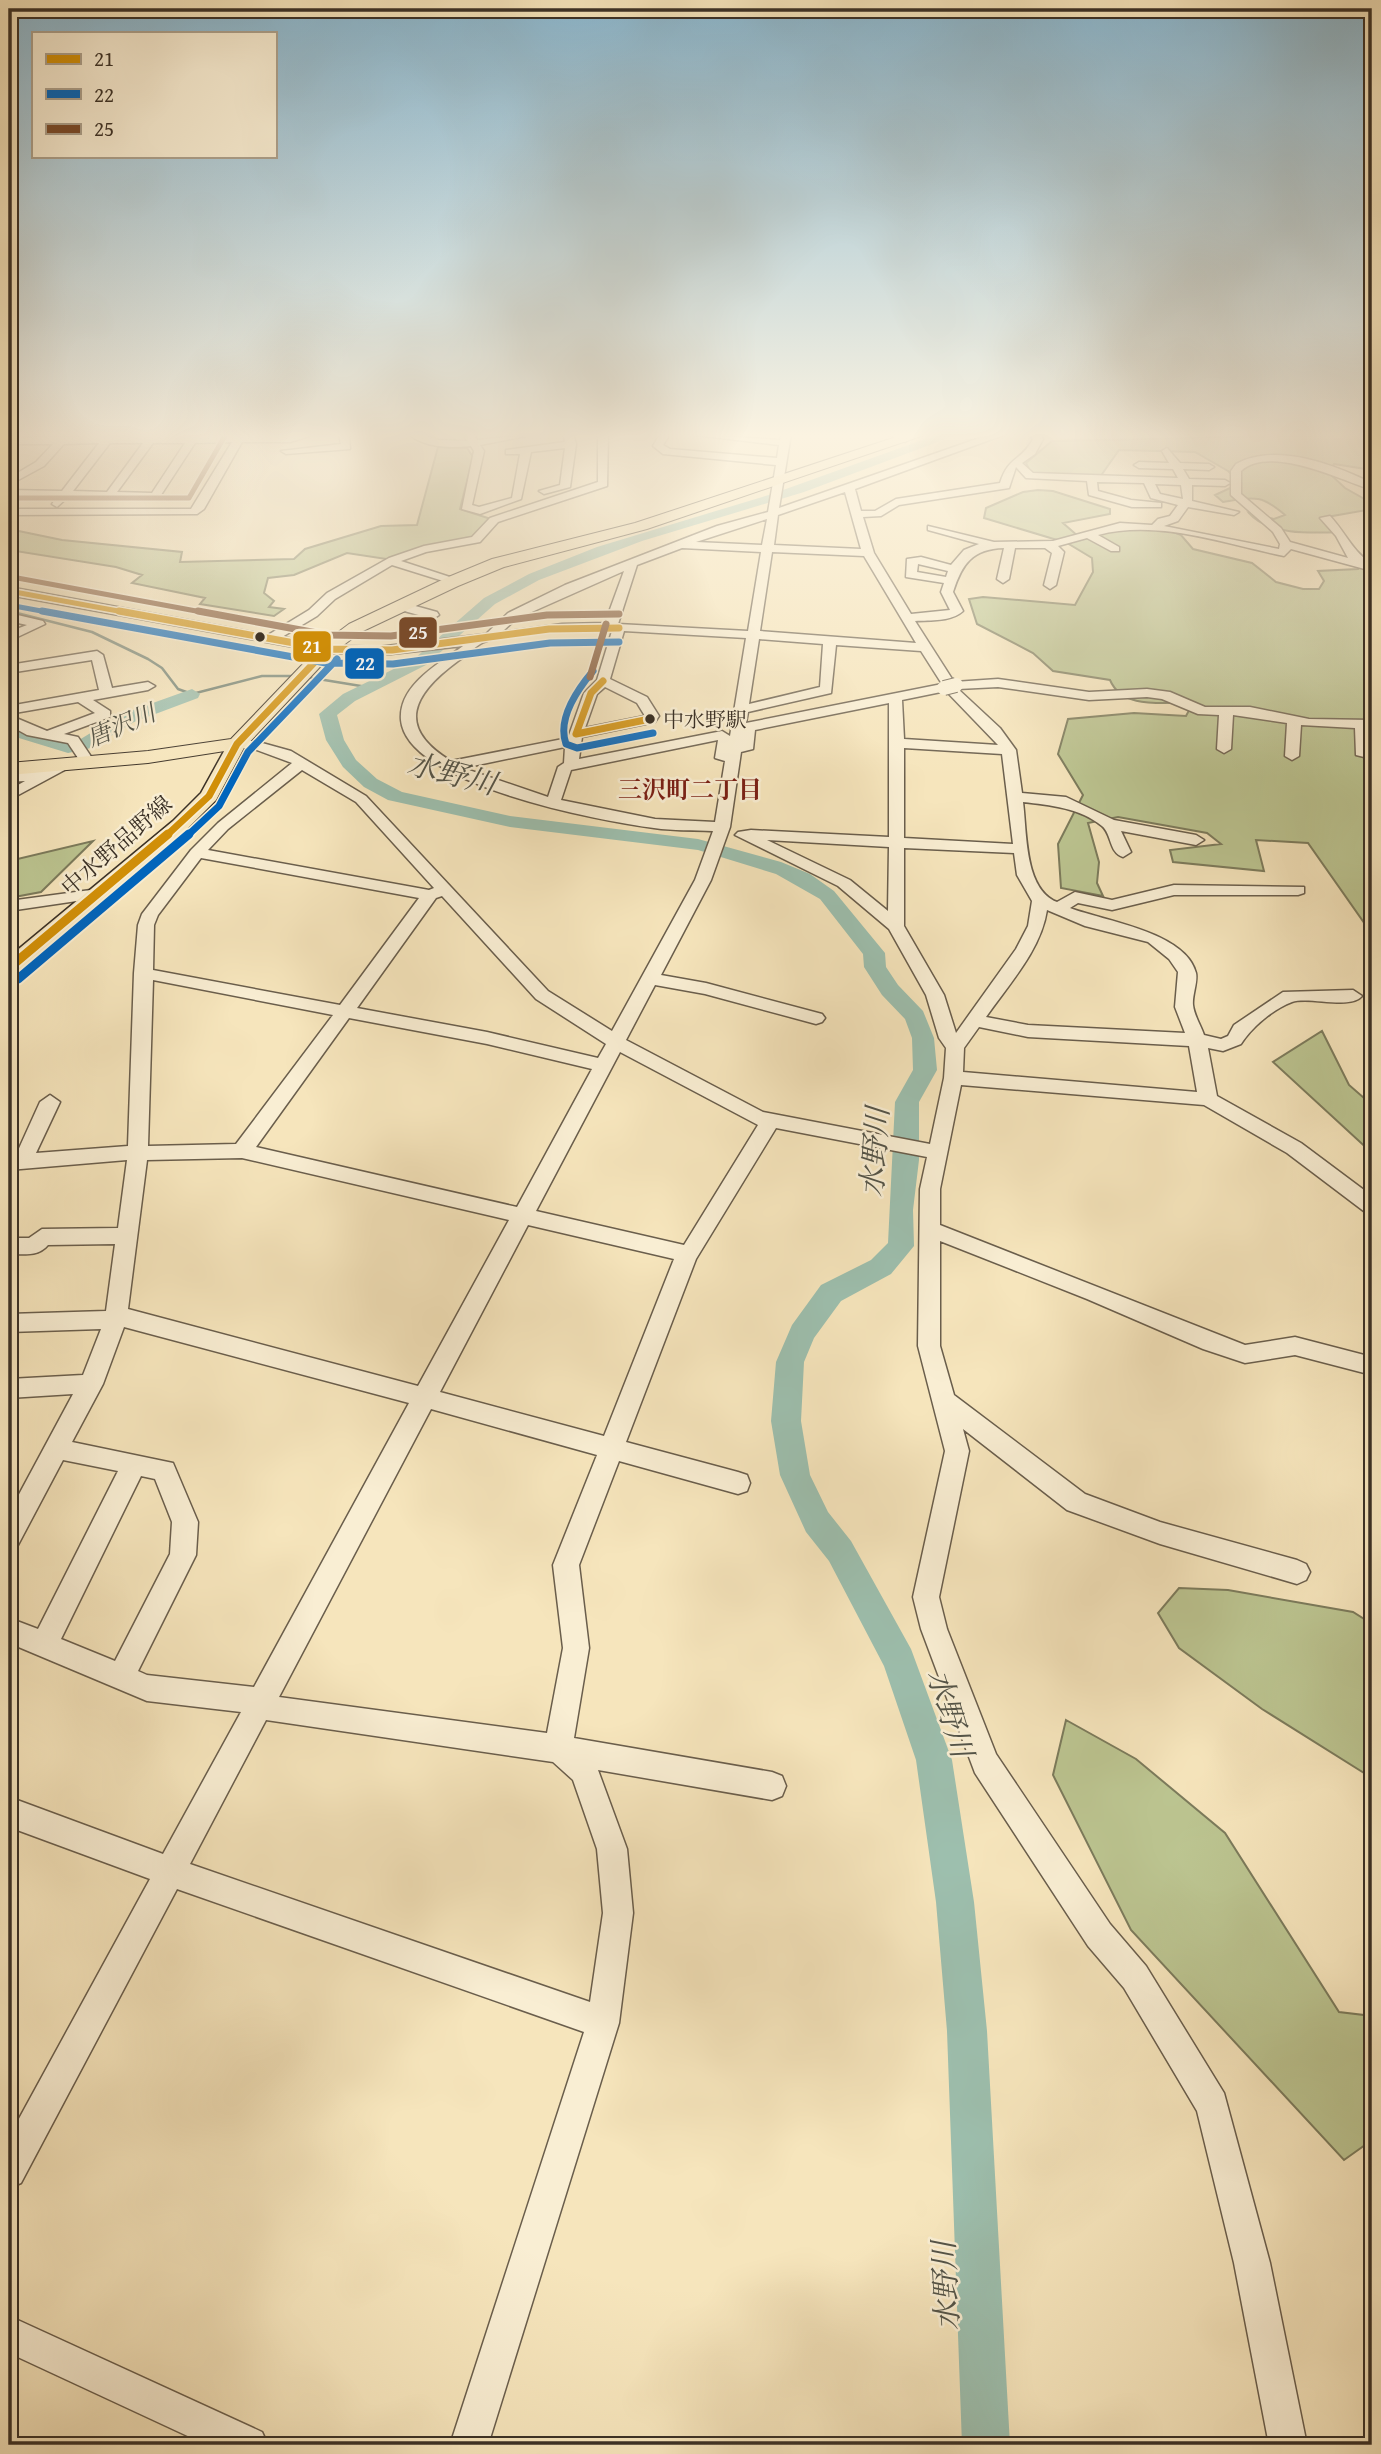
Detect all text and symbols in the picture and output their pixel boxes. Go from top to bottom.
legend [32,32,276,158]
text: 21 [94,43,114,74]
text: 22 [94,79,114,110]
text: 25 [94,113,114,144]
line badge: 25 [398,616,438,649]
text: 25 [408,618,428,646]
unlabelled marker [253,630,267,644]
line badge: 21 [292,630,332,663]
text: 21 [302,632,322,660]
line badge: 22 [344,647,385,680]
text: 22 [355,649,375,677]
water label: 唐沢川 [81,694,164,755]
place label: 中水野駅 [663,704,747,735]
marker: 中水野駅 [643,712,657,726]
water label: 水野川 [403,741,504,806]
district label: 三沢町二丁目 [618,772,762,807]
street label: 中水野品野線 [53,787,179,903]
water label: 水野川 [849,1103,899,1198]
water label: 水野川 [917,1664,986,1765]
water label: 水野川 [921,2237,969,2332]

